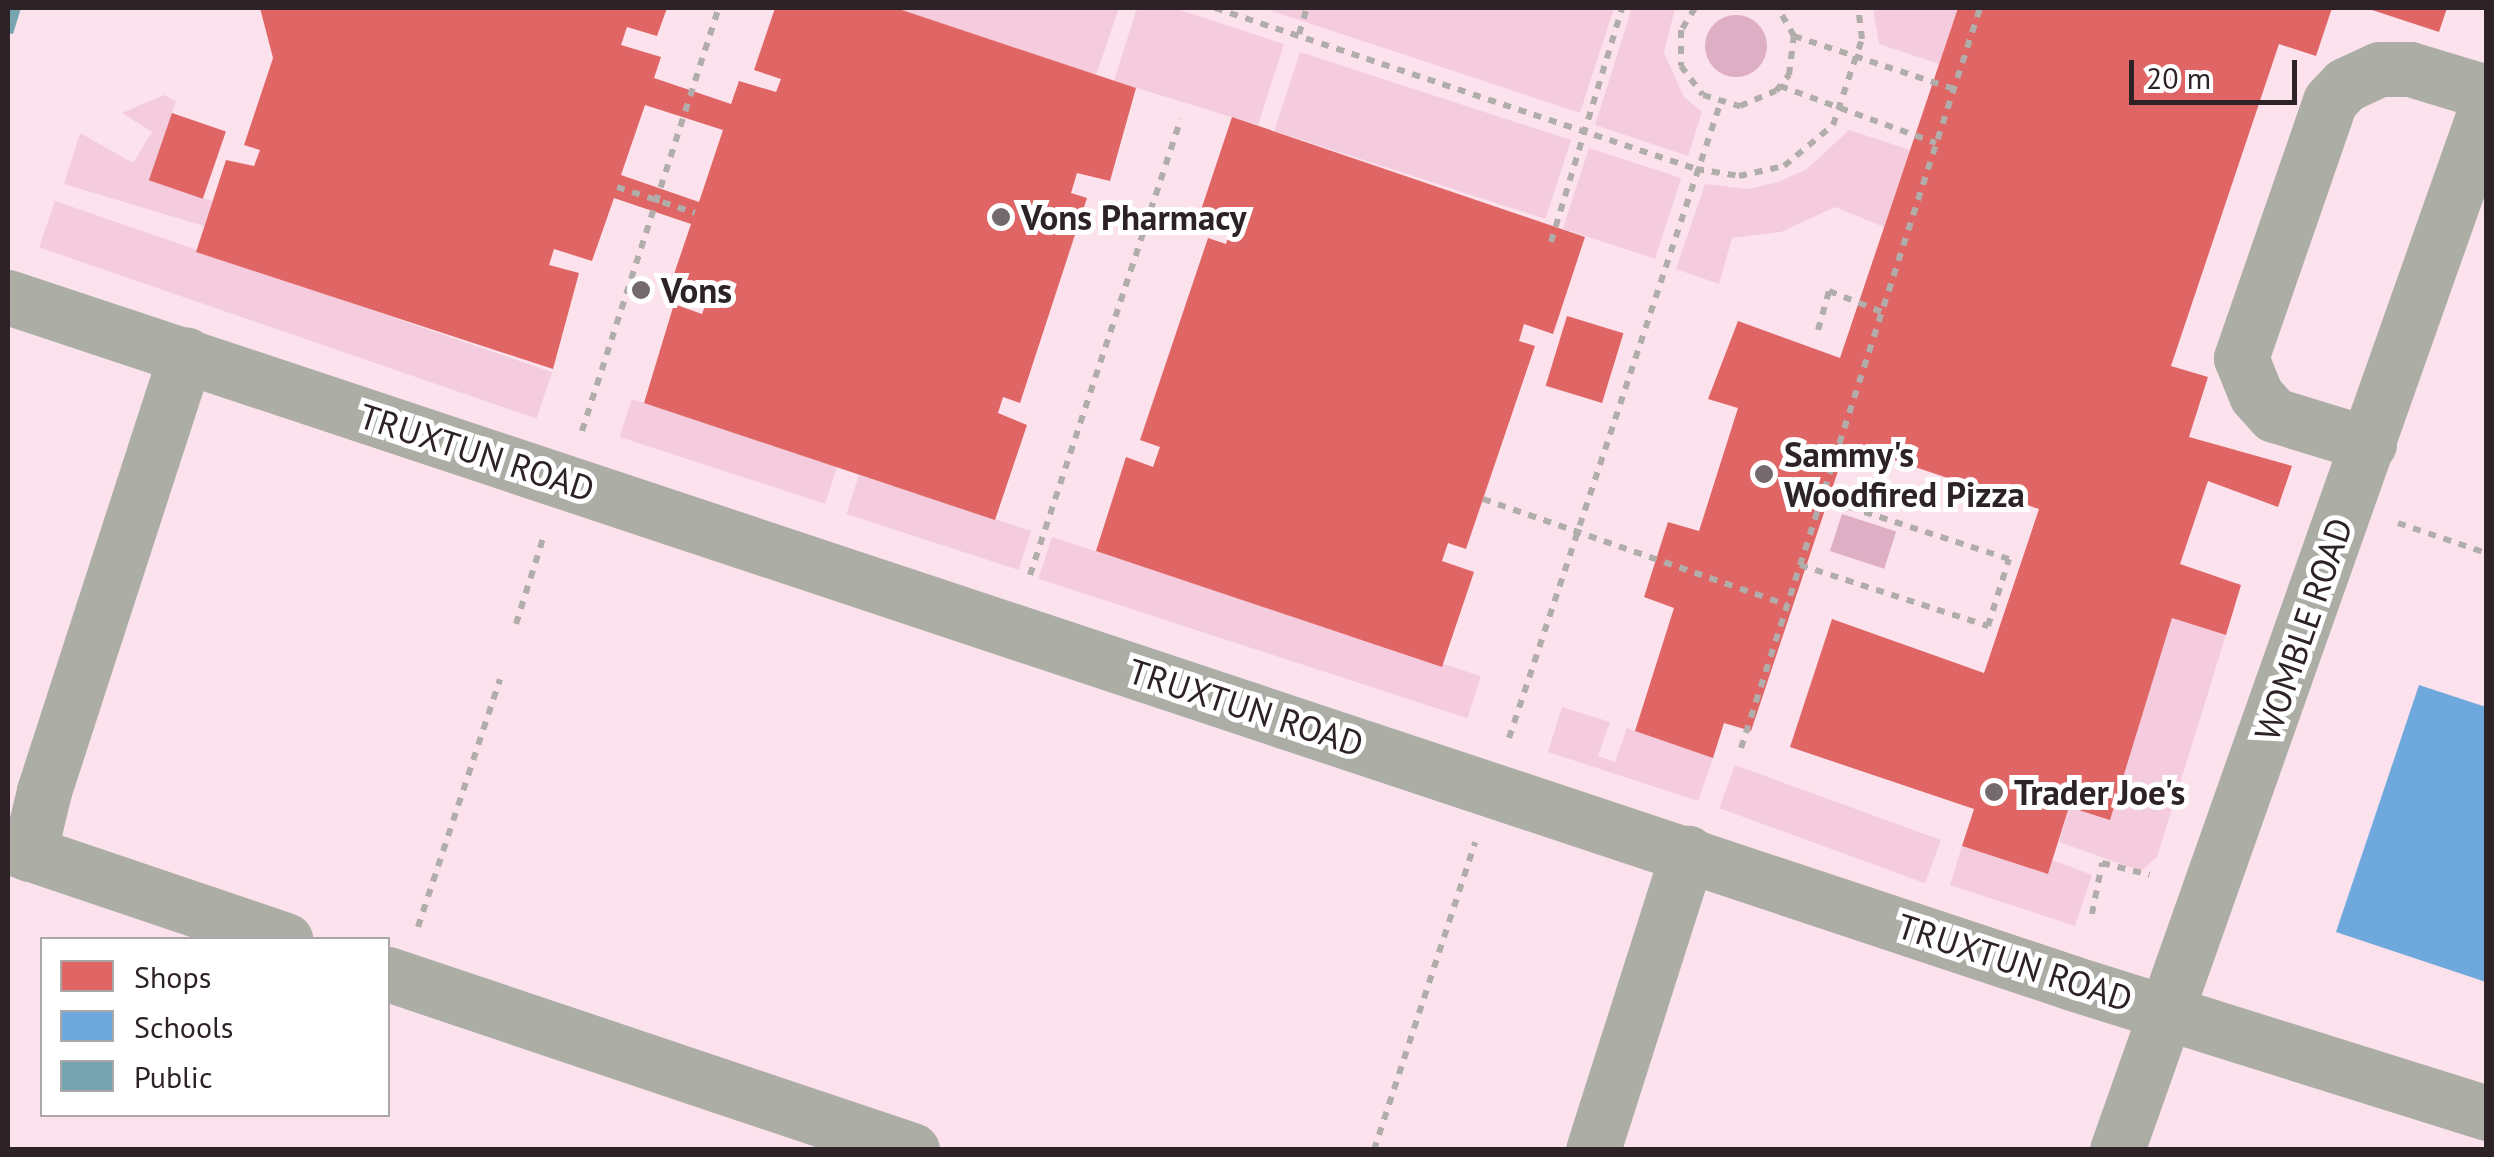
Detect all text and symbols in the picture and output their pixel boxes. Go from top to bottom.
scale bar [2134,40,2302,102]
text: 20 m [2146,58,2211,97]
place label: Vons Pharmacy [1021,196,1247,238]
marker: Vons Pharmacy [990,206,1012,228]
place label: Vons [661,269,732,311]
marker: Vons [630,279,652,301]
street label: TRUXTUN ROAD [354,394,600,510]
place label: Sammy's Woodfired Pizza [1784,433,2025,515]
marker: Sammy's Woodfired Pizza [1753,463,1775,485]
street label: WOMBLE ROAD [2245,512,2361,746]
street label: TRUXTUN ROAD [1123,649,1369,765]
place label: Trader Joe's [2014,771,2185,813]
marker: Trader Joe's [1983,781,2005,803]
street label: TRUXTUN ROAD [1892,904,2138,1020]
legend [40,937,390,1117]
text: Shops [134,957,211,996]
text: Schools [134,1007,233,1046]
text: Public [134,1057,212,1096]

